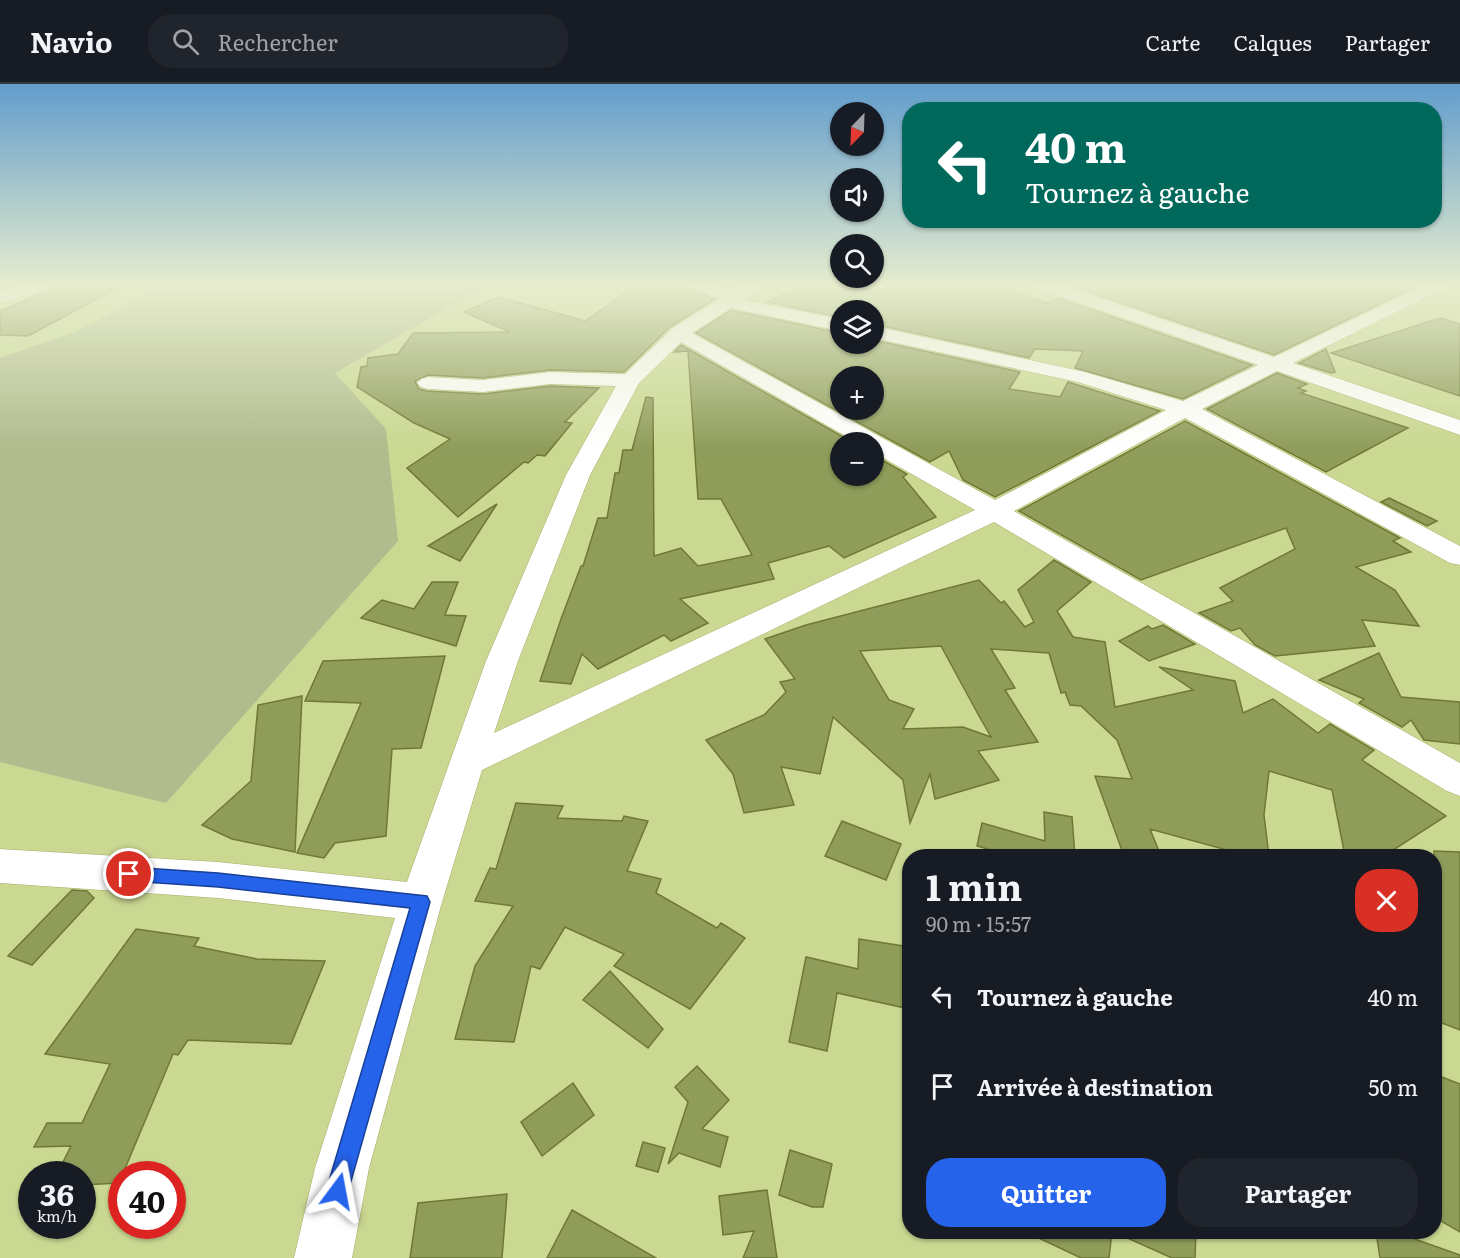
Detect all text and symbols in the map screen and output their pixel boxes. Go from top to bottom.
search box [148,14,568,68]
text: Navio [30,20,112,62]
icon: search [169,25,202,58]
text: Rechercher [217,25,338,58]
text: Carte [1146,26,1200,57]
text: Calques [1233,26,1312,57]
text: Partager [1345,26,1430,57]
north arrow [830,102,884,156]
map controls [830,102,884,486]
text: 40 m [1025,114,1126,176]
icon: left [926,126,1004,204]
button: sound [830,168,884,222]
text: Tournez à gauche [1025,171,1249,211]
button: search [830,234,884,288]
button: layers [830,300,884,354]
button: + [830,366,884,420]
button: − [830,432,884,486]
pin [103,848,154,899]
icon: arrive [112,857,145,890]
text: 1 min [926,859,1022,912]
button: close [1355,869,1418,932]
text: 90 m · 15:57 [926,908,1031,938]
icon: left [926,980,959,1013]
text: Tournez à gauche [977,980,1173,1013]
text: 40 m [1367,980,1418,1013]
icon: arrive [926,1070,959,1103]
text: Arrivée à destination [977,1070,1213,1103]
text: 50 m [1368,1070,1418,1103]
button: Quitter [926,1158,1166,1227]
button: Partager [1178,1158,1418,1227]
position arrow [306,1159,370,1223]
speed limit sign: 40 [108,1161,186,1239]
text: 36 [40,1171,74,1215]
text: km/h [37,1204,77,1227]

